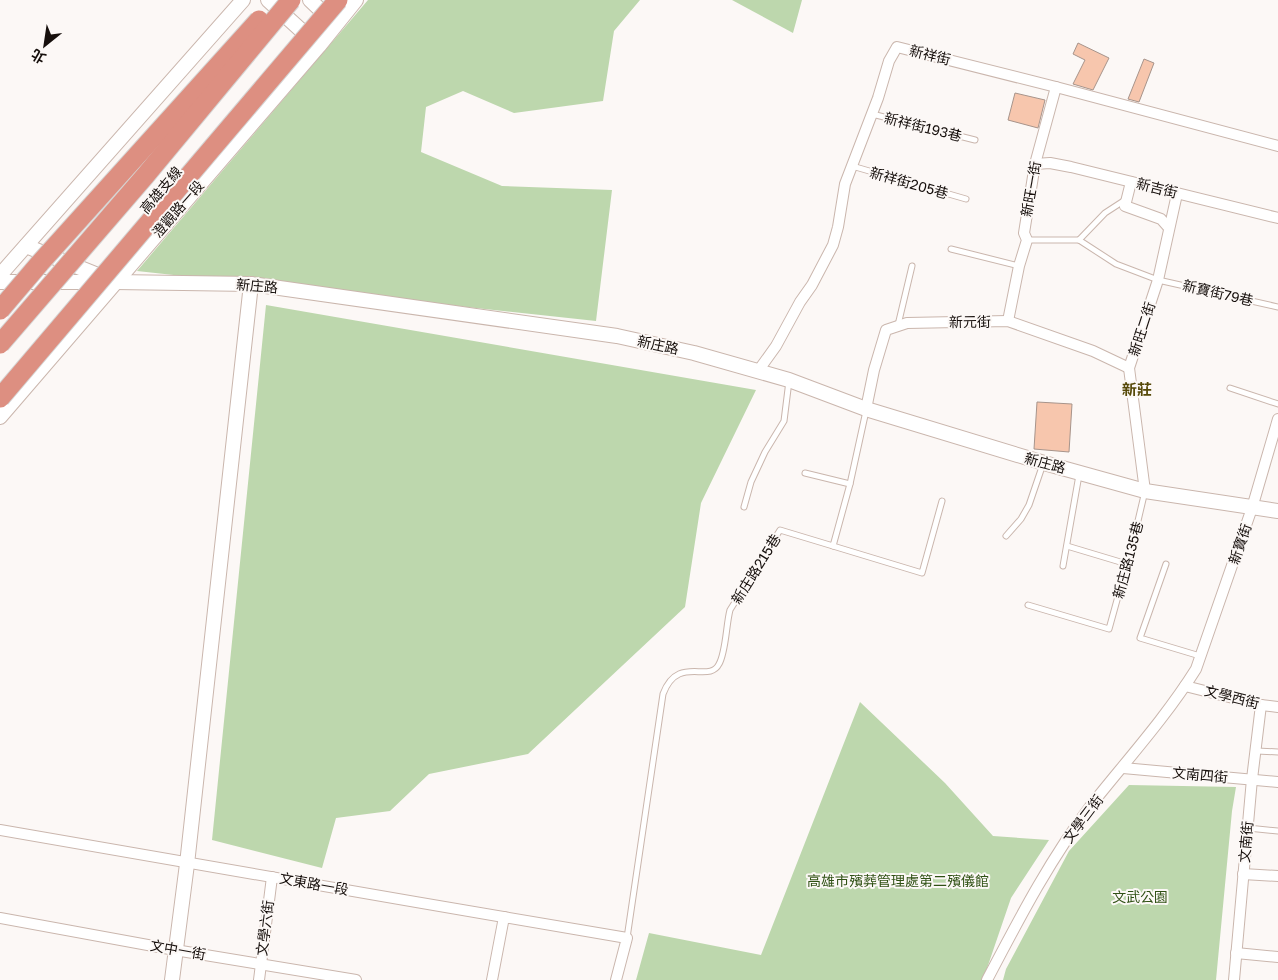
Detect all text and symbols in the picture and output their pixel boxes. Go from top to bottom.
north arrow [20,20,70,70]
street label: 新祥街 [908,41,953,68]
text: 北 [28,46,49,68]
street label: 新祥街193巷 [883,109,964,144]
street label: 新旺一街 [1017,160,1044,218]
street label: 高雄支線 [136,163,185,217]
street label: 新祥街205巷 [868,163,950,202]
street label: 新吉街 [1135,174,1180,201]
street label: 澄觀路一段 [148,177,207,241]
street label: 新庄路 [235,275,279,296]
street label: 新寶街79巷 [1181,276,1255,309]
street label: 新旺二街 [1125,300,1158,358]
street label: 新元街 [949,313,991,330]
street label: 新庄路 [636,332,680,357]
district label: 新莊 [1122,380,1152,398]
street label: 新庄路 [1023,449,1068,476]
street label: 新庄路135巷 [1109,519,1146,600]
street label: 新寶街 [1225,521,1254,566]
street label: 新庄路215巷 [727,531,784,607]
street label: 文學西街 [1203,681,1261,712]
street label: 文南四街 [1171,764,1229,785]
street label: 文學三街 [1059,791,1106,846]
street label: 文南街 [1235,820,1256,864]
street label: 文東路一段 [278,869,350,898]
park label: 高雄市殯葬管理處第二殯儀館 [807,872,989,889]
park label: 文武公園 [1112,888,1168,905]
street label: 文學六街 [253,899,276,957]
street label: 文中一街 [149,936,207,963]

